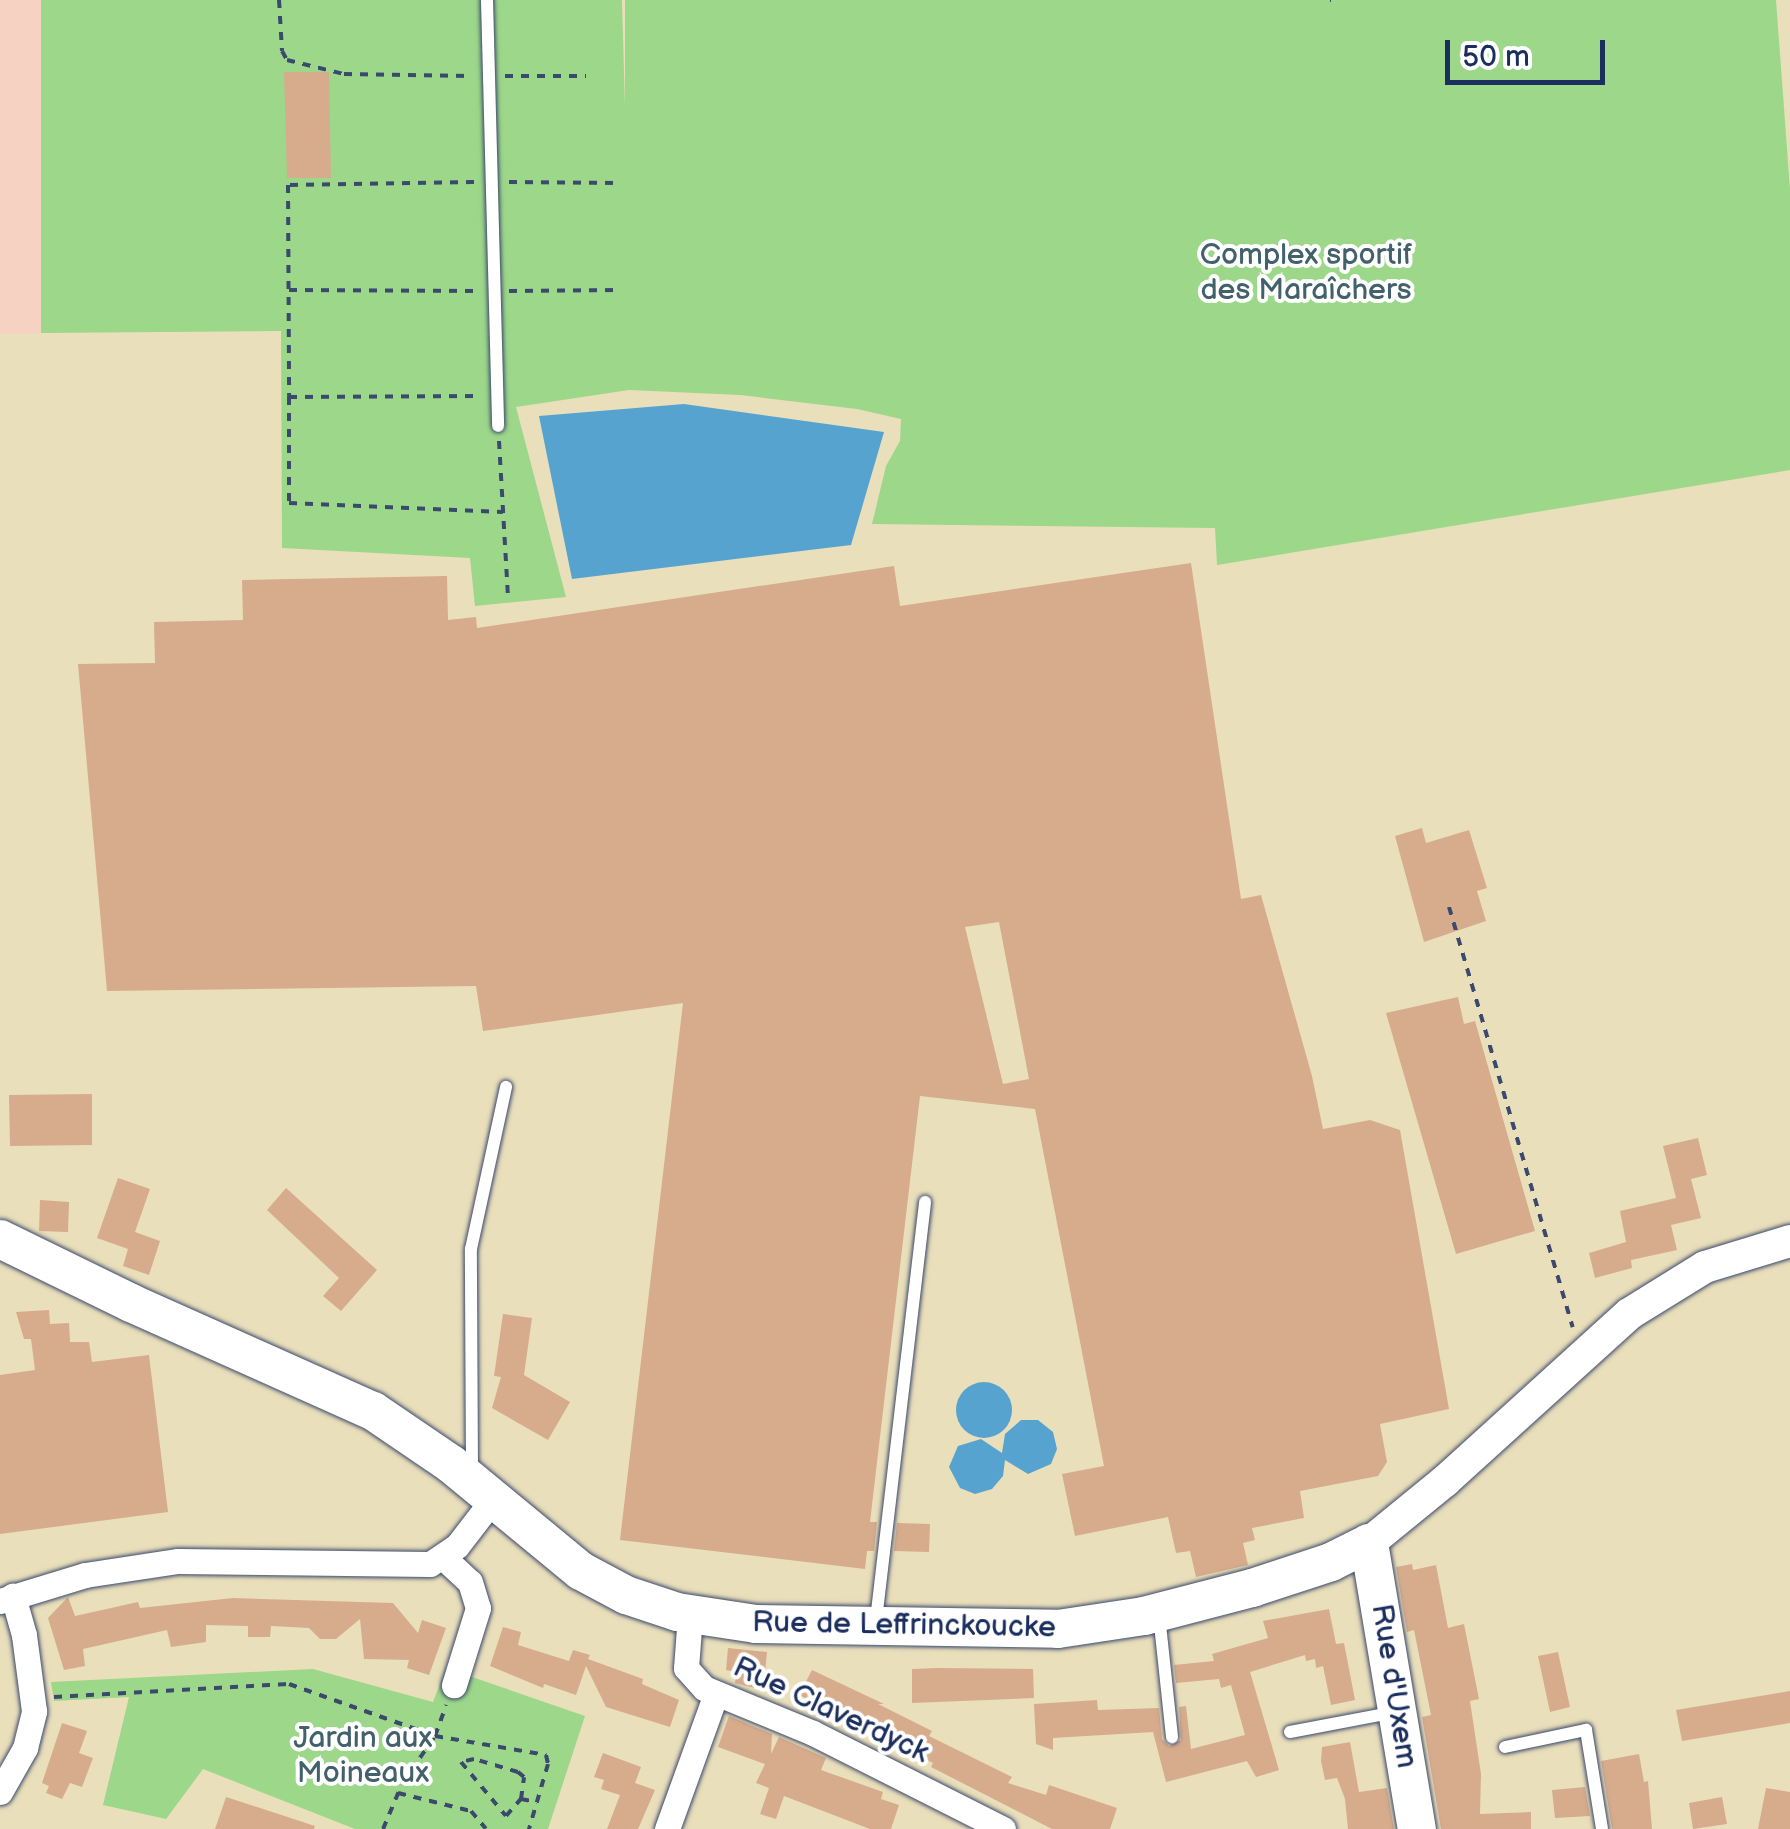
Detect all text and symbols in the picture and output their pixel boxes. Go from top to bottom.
scale bar [1450,20,1610,82]
text: 50 m [1462,39,1530,75]
park label: Complex sportif des Maraîchers [1200,237,1412,308]
street label: Rue d'Uxem [1363,1601,1425,1771]
street label: Rue de Leffrinckoucke [752,1604,1056,1646]
street label: Rue Claverdyck [728,1649,934,1771]
park label: Jardin aux Moineaux [293,1720,433,1790]

